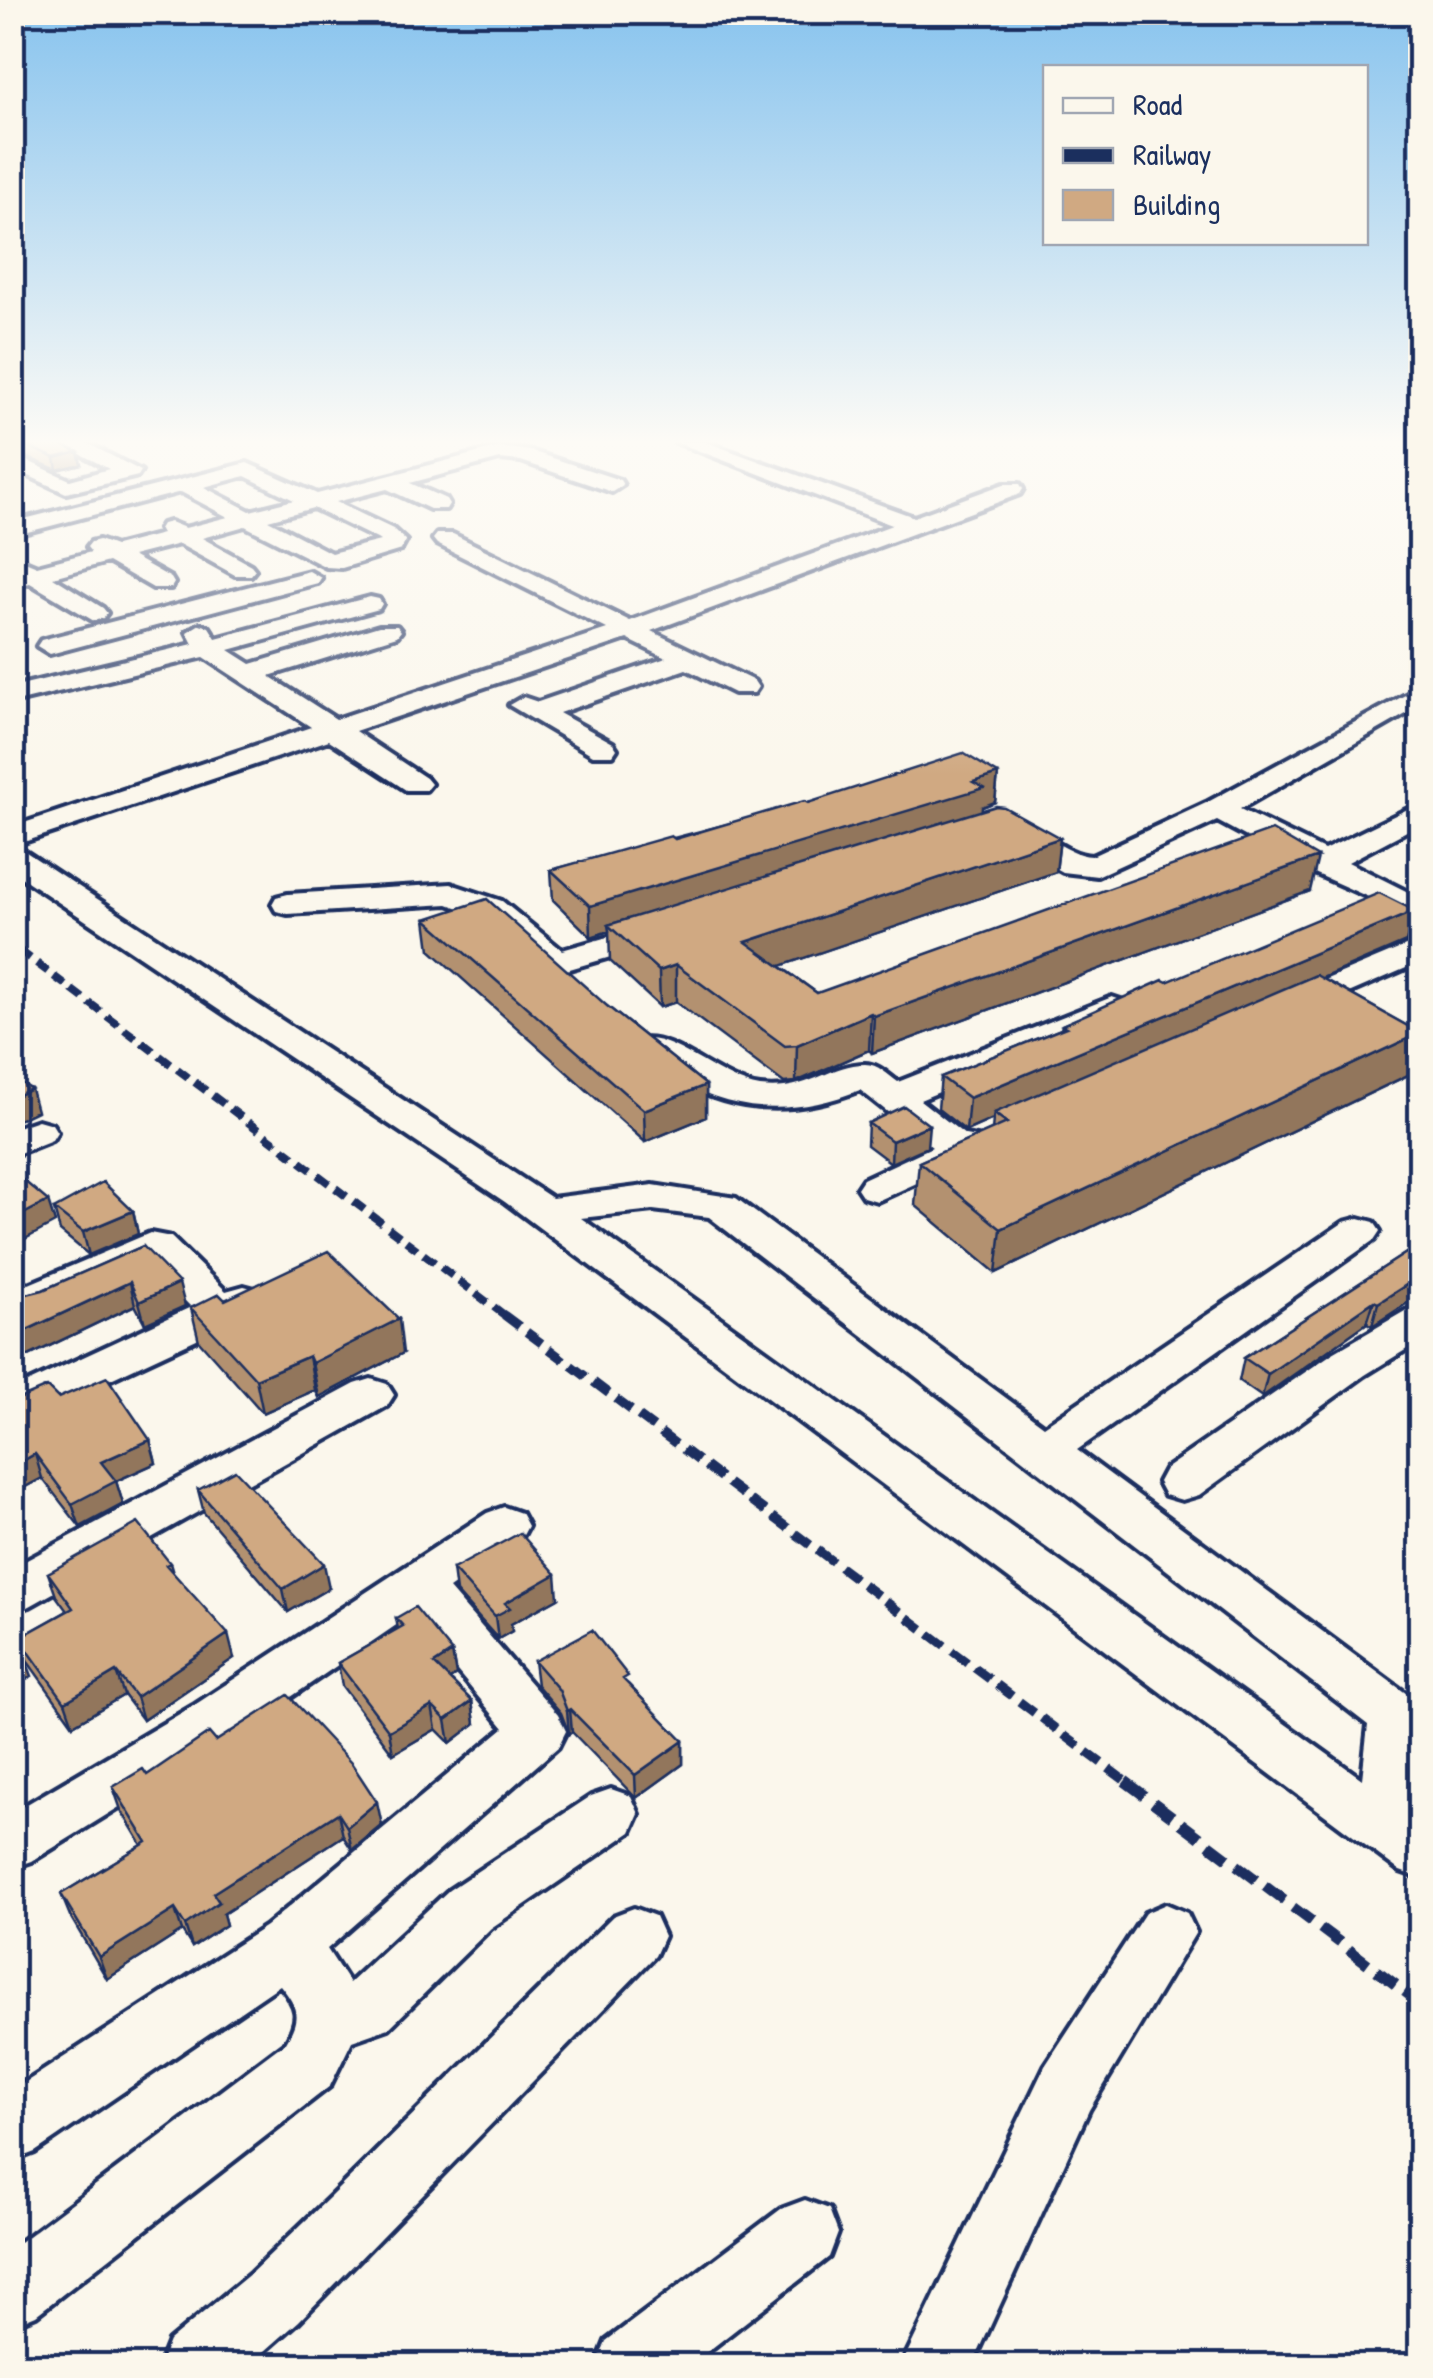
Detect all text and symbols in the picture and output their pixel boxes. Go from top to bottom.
legend [1043,65,1368,245]
text: Road [1133,84,1182,124]
text: Railway [1133,134,1211,174]
text: Building [1133,184,1220,224]

